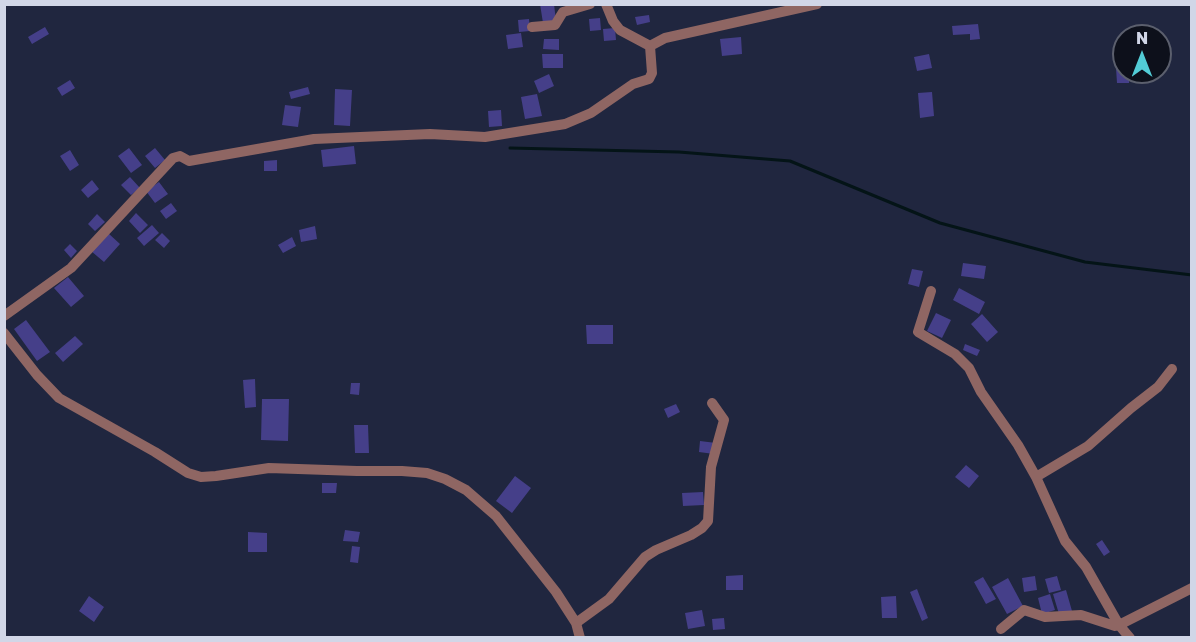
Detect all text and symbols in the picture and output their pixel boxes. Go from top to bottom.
north arrow [1112,24,1172,84]
text: N [1136,28,1148,48]

